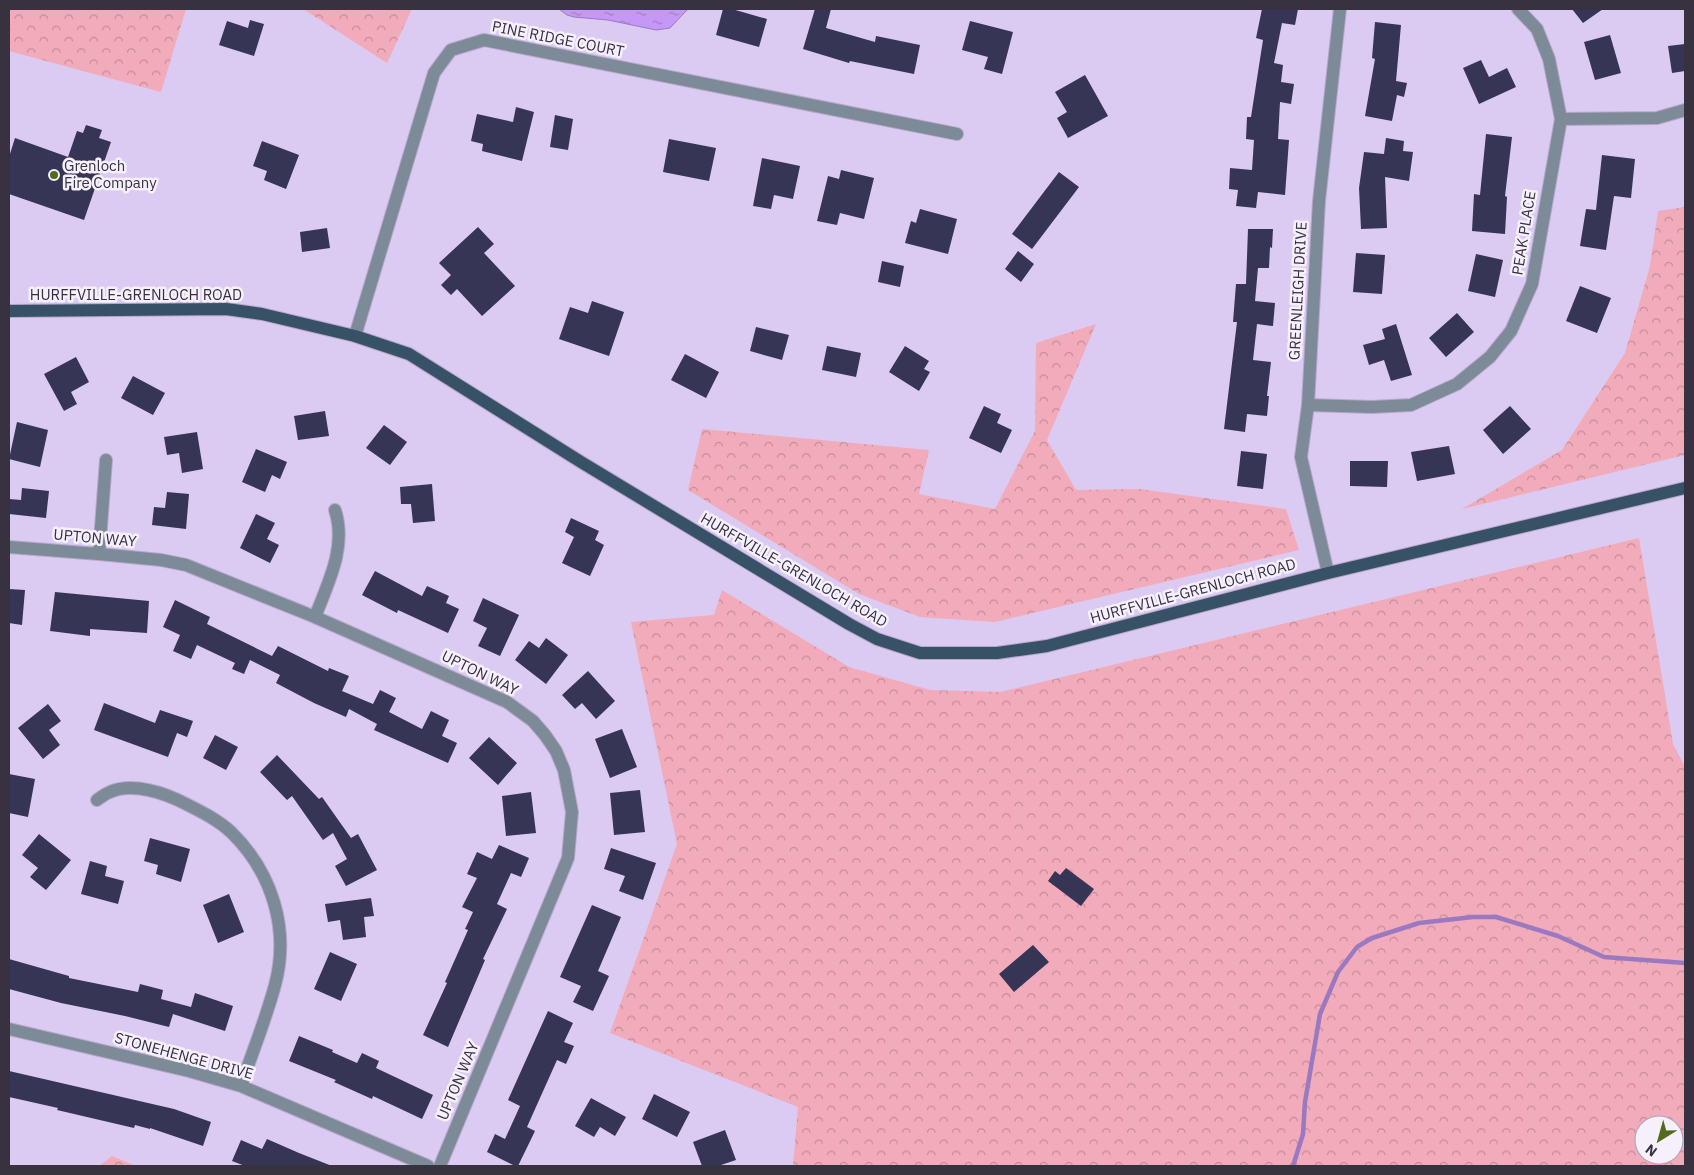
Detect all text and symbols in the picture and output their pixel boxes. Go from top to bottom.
street label: PINE RIDGE COURT [490,16,626,61]
place label: Grenloch Fire Company [64,156,157,192]
marker: Grenloch Fire Company [48,169,60,181]
street label: PEAK PLACE [1507,190,1540,276]
street label: GREENLEIGH DRIVE [1284,221,1311,361]
street label: HURFFVILLE-GRENLOCH ROAD [30,285,242,304]
street label: HURFFVILLE-GRENLOCH ROAD [698,508,891,631]
street label: UPTON WAY [53,524,137,551]
street label: HURFFVILLE-GRENLOCH ROAD [1088,554,1298,627]
street label: UPTON WAY [439,646,522,699]
street label: STONEHENGE DRIVE [113,1028,256,1083]
street label: UPTON WAY [433,1039,483,1123]
north arrow [1634,1115,1684,1165]
text: N [1642,1140,1661,1161]

